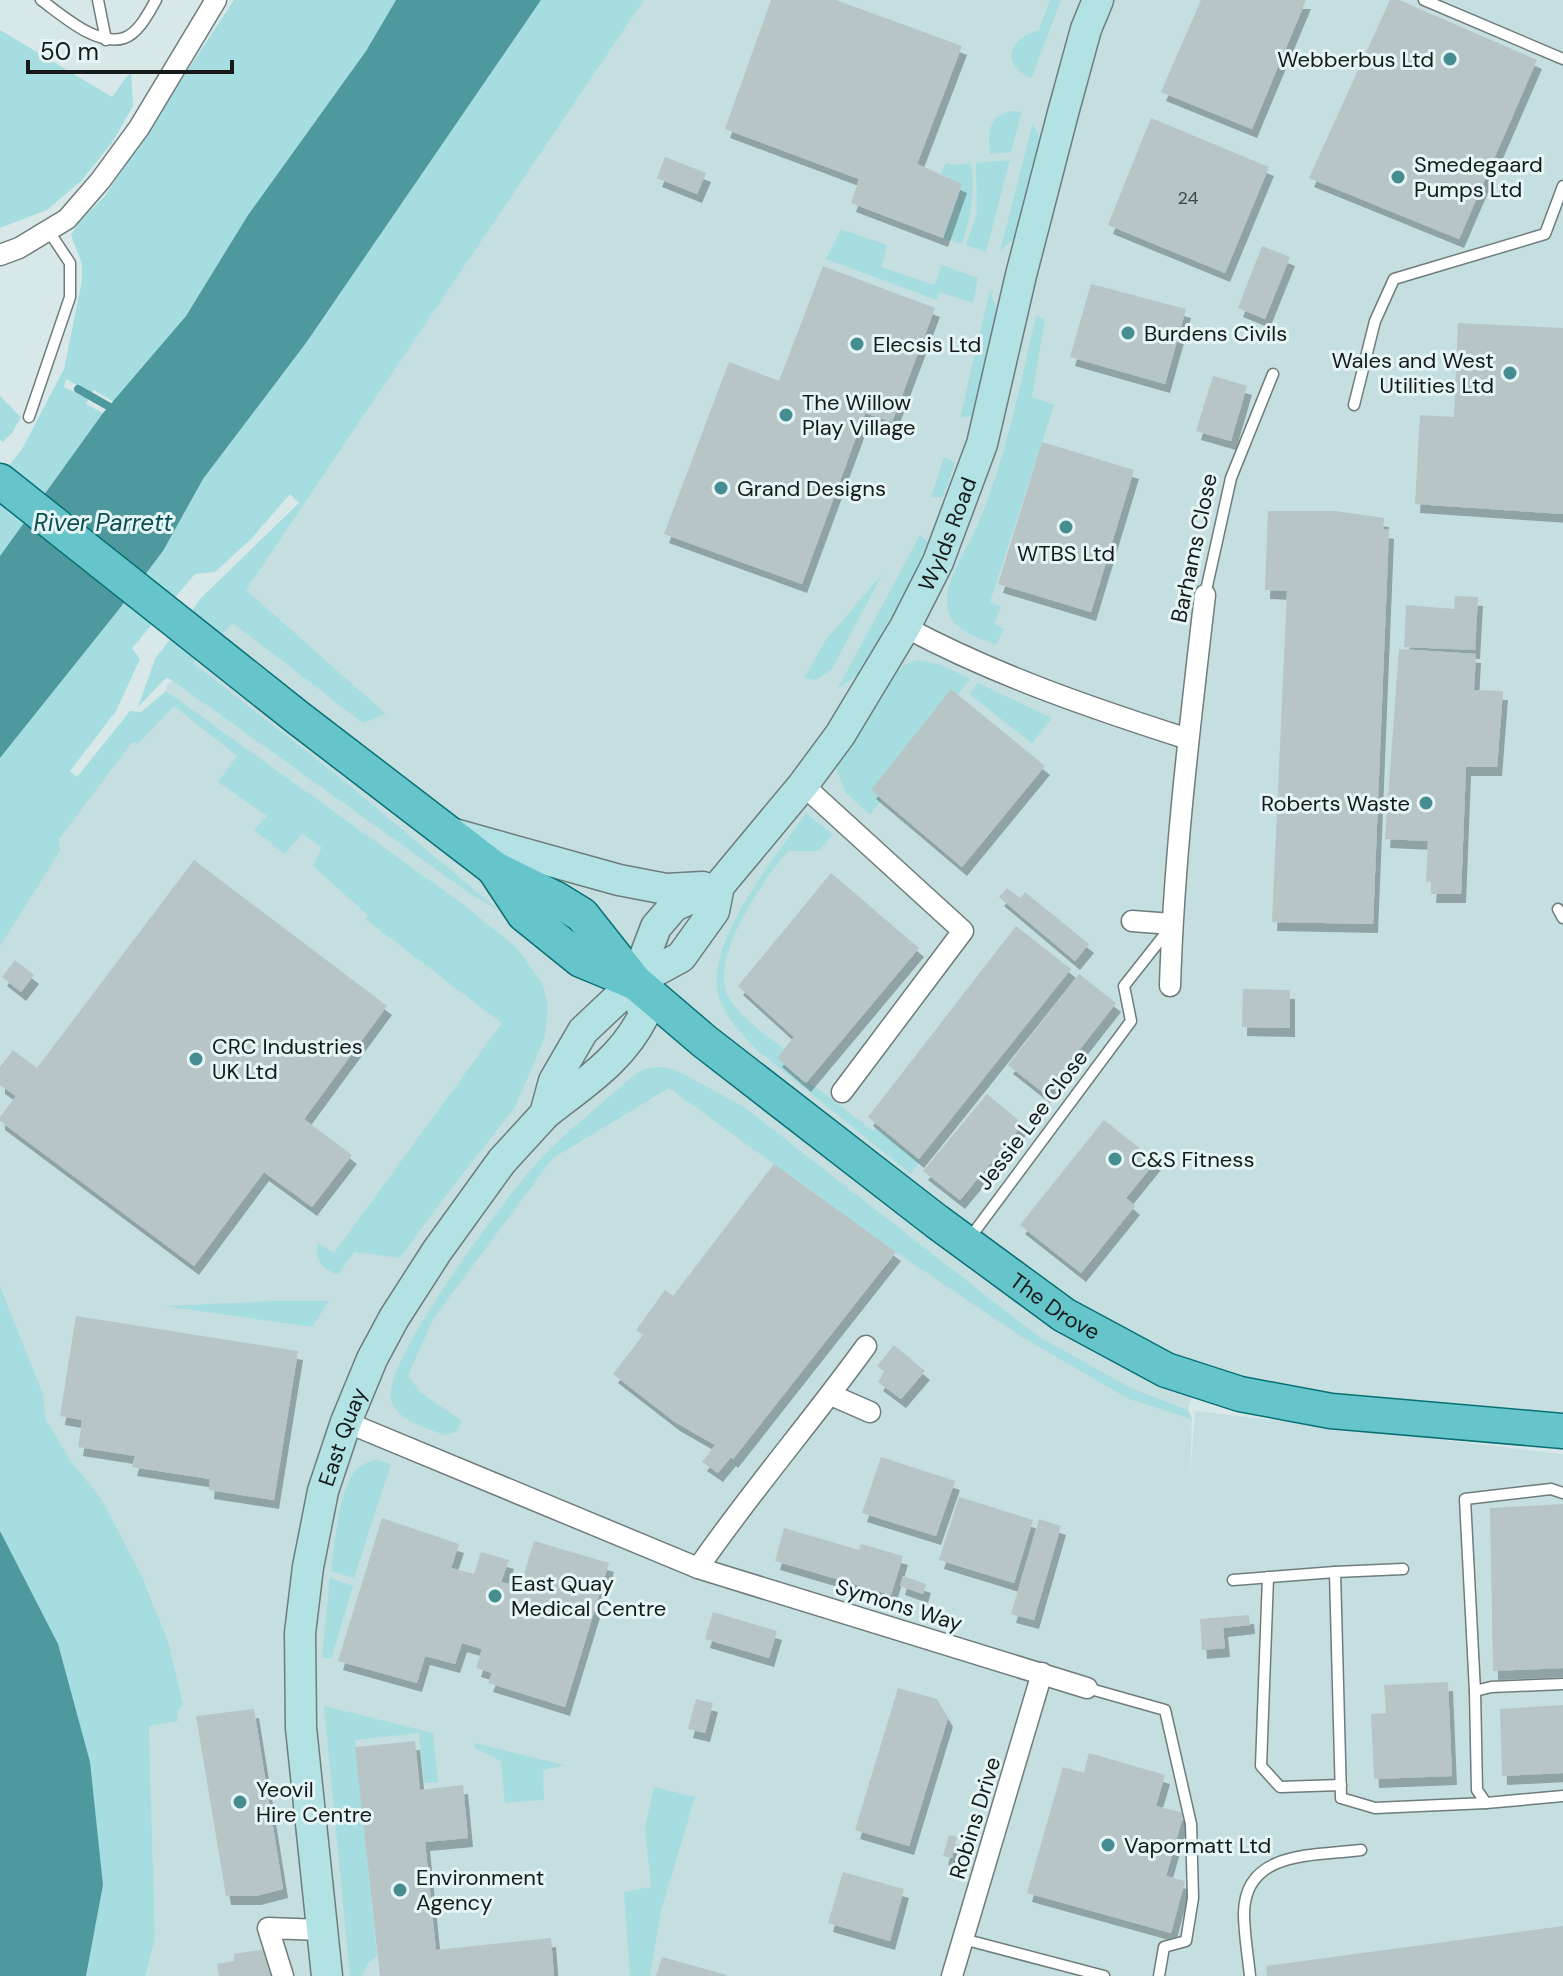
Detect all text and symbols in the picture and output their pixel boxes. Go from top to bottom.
scale bar [28,24,232,74]
text: 50 m [40,36,99,67]
place label: Webberbus Ltd [1277,45,1434,74]
marker: Webberbus Ltd [1441,50,1459,68]
place label: Smedegaard Pumps Ltd [1414,150,1543,204]
marker: Smedegaard Pumps Ltd [1389,168,1407,186]
house number: 24 [1178,186,1199,210]
place label: Burdens Civils [1144,319,1287,348]
marker: Burdens Civils [1119,324,1137,342]
place label: Elecsis Ltd [873,330,981,359]
marker: Elecsis Ltd [848,335,866,353]
place label: Wales and West Utilities Ltd [1331,346,1494,400]
marker: Wales and West Utilities Ltd [1501,364,1519,382]
place label: The Willow Play Village [802,388,916,442]
marker: The Willow Play Village [777,406,795,424]
street label: Barhams Close [1164,471,1224,625]
street label: Wylds Road [911,473,983,596]
place label: Grand Designs [737,474,886,503]
marker: Grand Designs [712,479,730,497]
water label: River Parrett [34,507,173,538]
marker: WTBS Ltd [1057,518,1075,536]
place label: WTBS Ltd [1017,539,1115,568]
place label: Roberts Waste [1261,789,1410,818]
marker: Roberts Waste [1417,794,1435,812]
place label: CRC Industries UK Ltd [212,1032,363,1086]
street label: Jessie Lee Close [970,1044,1094,1196]
marker: CRC Industries UK Ltd [187,1050,205,1068]
place label: C&S Fitness [1131,1145,1254,1174]
marker: C&S Fitness [1106,1150,1124,1168]
street label: The Drove [1004,1266,1105,1346]
street label: East Quay [311,1383,373,1490]
place label: East Quay Medical Centre [511,1569,666,1623]
street label: Symons Way [832,1572,966,1638]
marker: East Quay Medical Centre [486,1587,504,1605]
street label: Robins Drive [943,1753,1007,1883]
place label: Yeovil Hire Centre [256,1775,372,1829]
marker: Yeovil Hire Centre [231,1793,249,1811]
place label: Vapormatt Ltd [1124,1831,1271,1860]
marker: Vapormatt Ltd [1099,1836,1117,1854]
place label: Environment Agency [416,1863,544,1917]
marker: Environment Agency [391,1881,409,1899]

